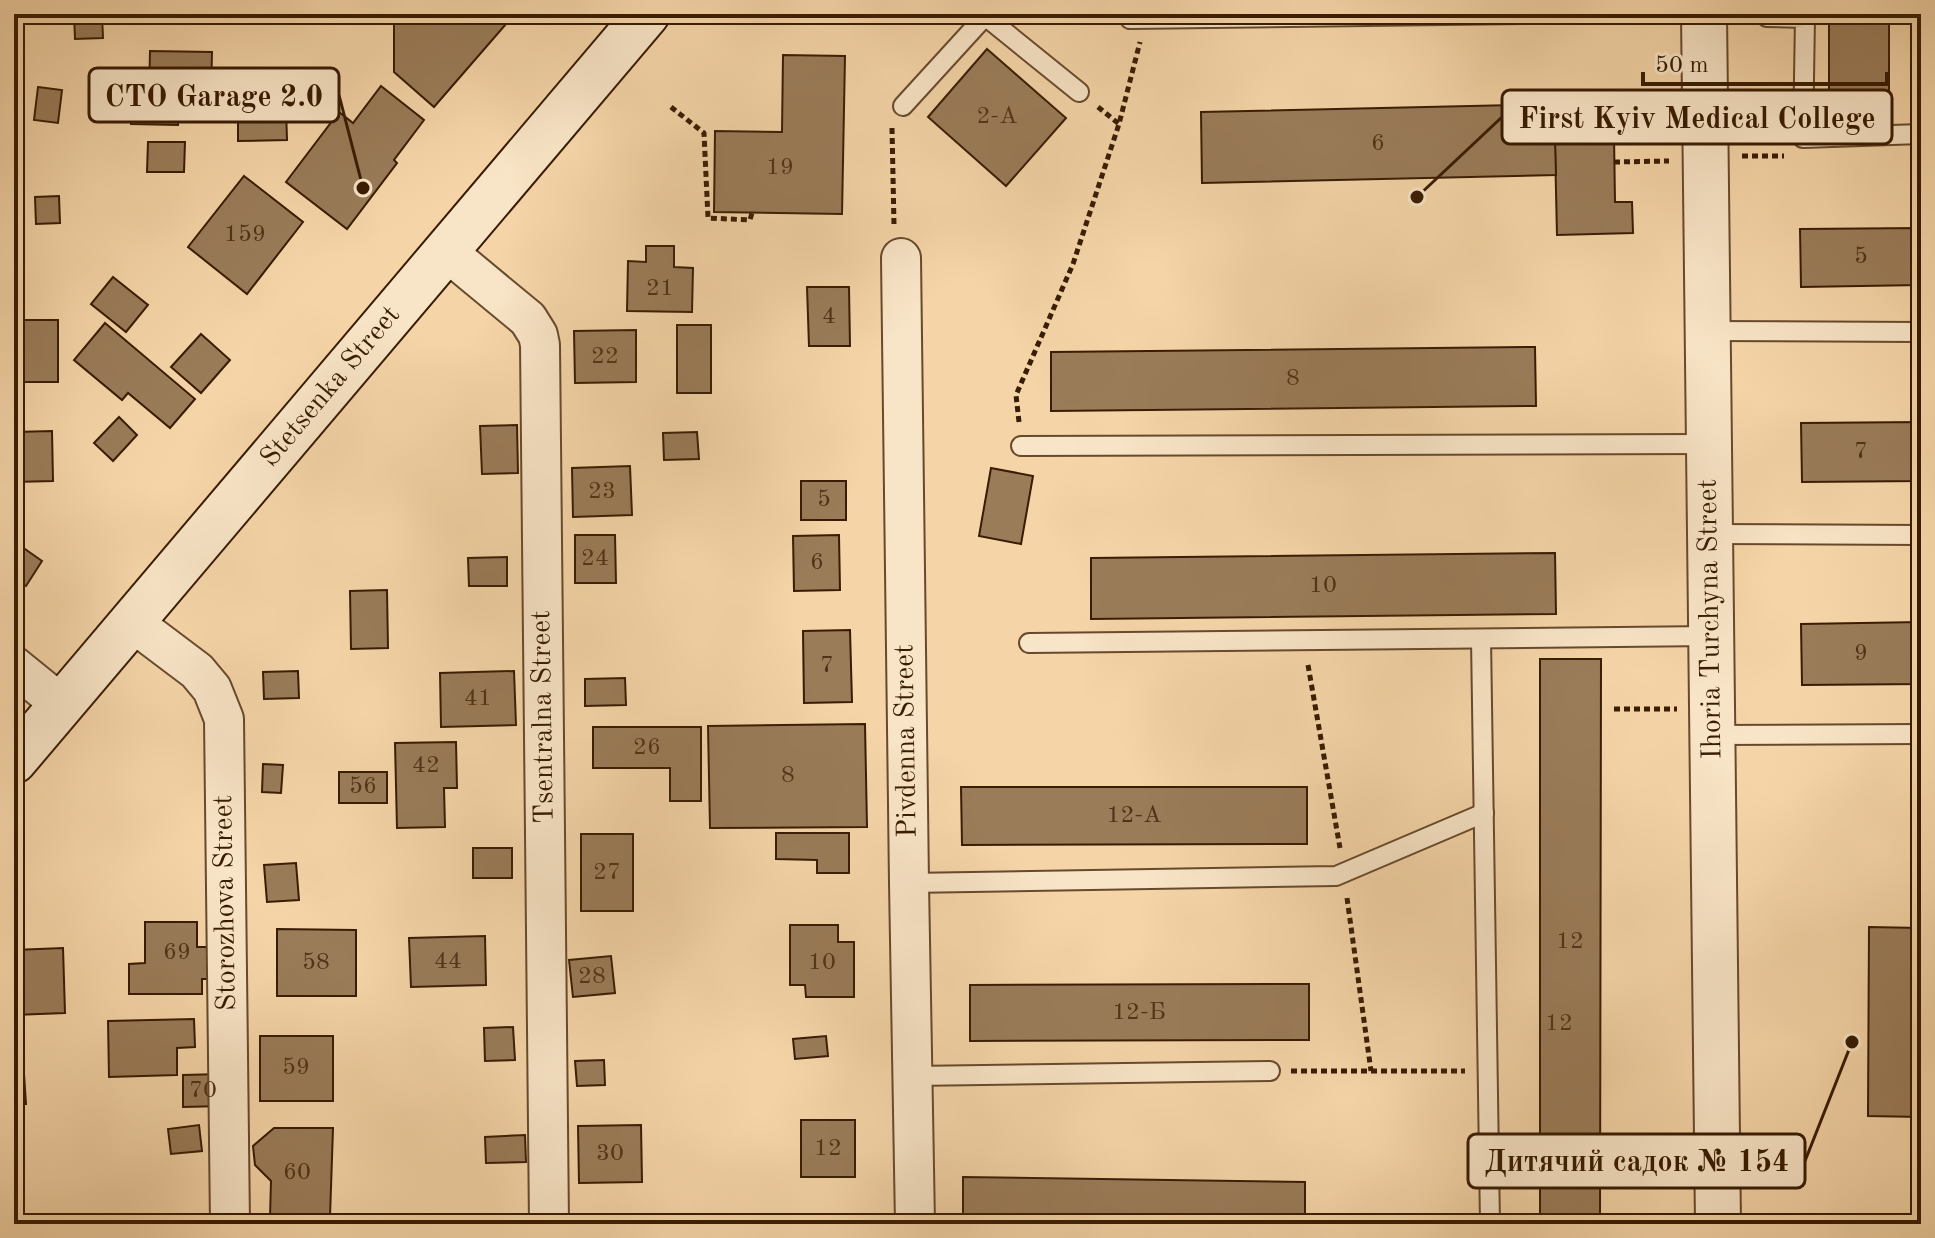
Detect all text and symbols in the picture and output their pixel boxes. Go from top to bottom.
scale bar [1643,36,1887,86]
text: 50 m [1655,54,1709,78]
callout: СТО Garage 2.0 [89,68,339,122]
text: СТО Garage 2.0 [105,83,323,113]
callout: First Kyiv Medical College [1502,90,1892,144]
house number: 2-А [976,105,1018,129]
text: First Kyiv Medical College [1518,105,1876,135]
house number: 6 [1371,132,1385,156]
house number: 19 [766,156,794,180]
house number: 159 [224,223,266,247]
house number: 5 [1854,245,1868,269]
house number: 21 [646,277,674,301]
street label: Stetsenka Street [256,301,406,473]
house number: 4 [822,305,836,329]
house number: 22 [591,345,619,369]
house number: 8 [1286,367,1300,391]
house number: 7 [1854,440,1868,464]
street label: Ihoria Turchyna Street [1695,478,1727,760]
house number: 23 [588,480,616,504]
house number: 5 [817,488,831,512]
house number: 24 [581,547,609,571]
house number: 6 [810,551,824,575]
house number: 10 [1309,574,1337,598]
street label: Tsentralna Street [528,610,560,824]
house number: 9 [1854,642,1868,666]
street label: Pivdenna Street [891,644,923,838]
house number: 7 [820,654,834,678]
house number: 41 [464,687,492,711]
house number: 26 [633,736,661,760]
house number: 42 [412,754,440,778]
house number: 8 [781,764,795,788]
house number: 56 [349,775,377,799]
street label: Storozhova Street [210,795,242,1011]
house number: 12-А [1106,804,1162,828]
house number: 27 [593,861,621,885]
house number: 12 [1556,930,1584,954]
house number: 69 [163,941,191,965]
house number: 44 [434,950,462,974]
house number: 58 [302,951,330,975]
house number: 10 [808,951,836,975]
house number: 28 [578,965,606,989]
house number: 12-Б [1112,1001,1166,1025]
house number: 12 [1545,1012,1573,1036]
house number: 59 [282,1056,310,1080]
house number: 70 [189,1079,217,1103]
callout: Дитячий садок № 154 [1468,1134,1805,1188]
house number: 12 [814,1137,842,1161]
house number: 30 [596,1142,624,1166]
text: Дитячий садок № 154 [1484,1148,1790,1178]
house number: 60 [283,1161,311,1185]

